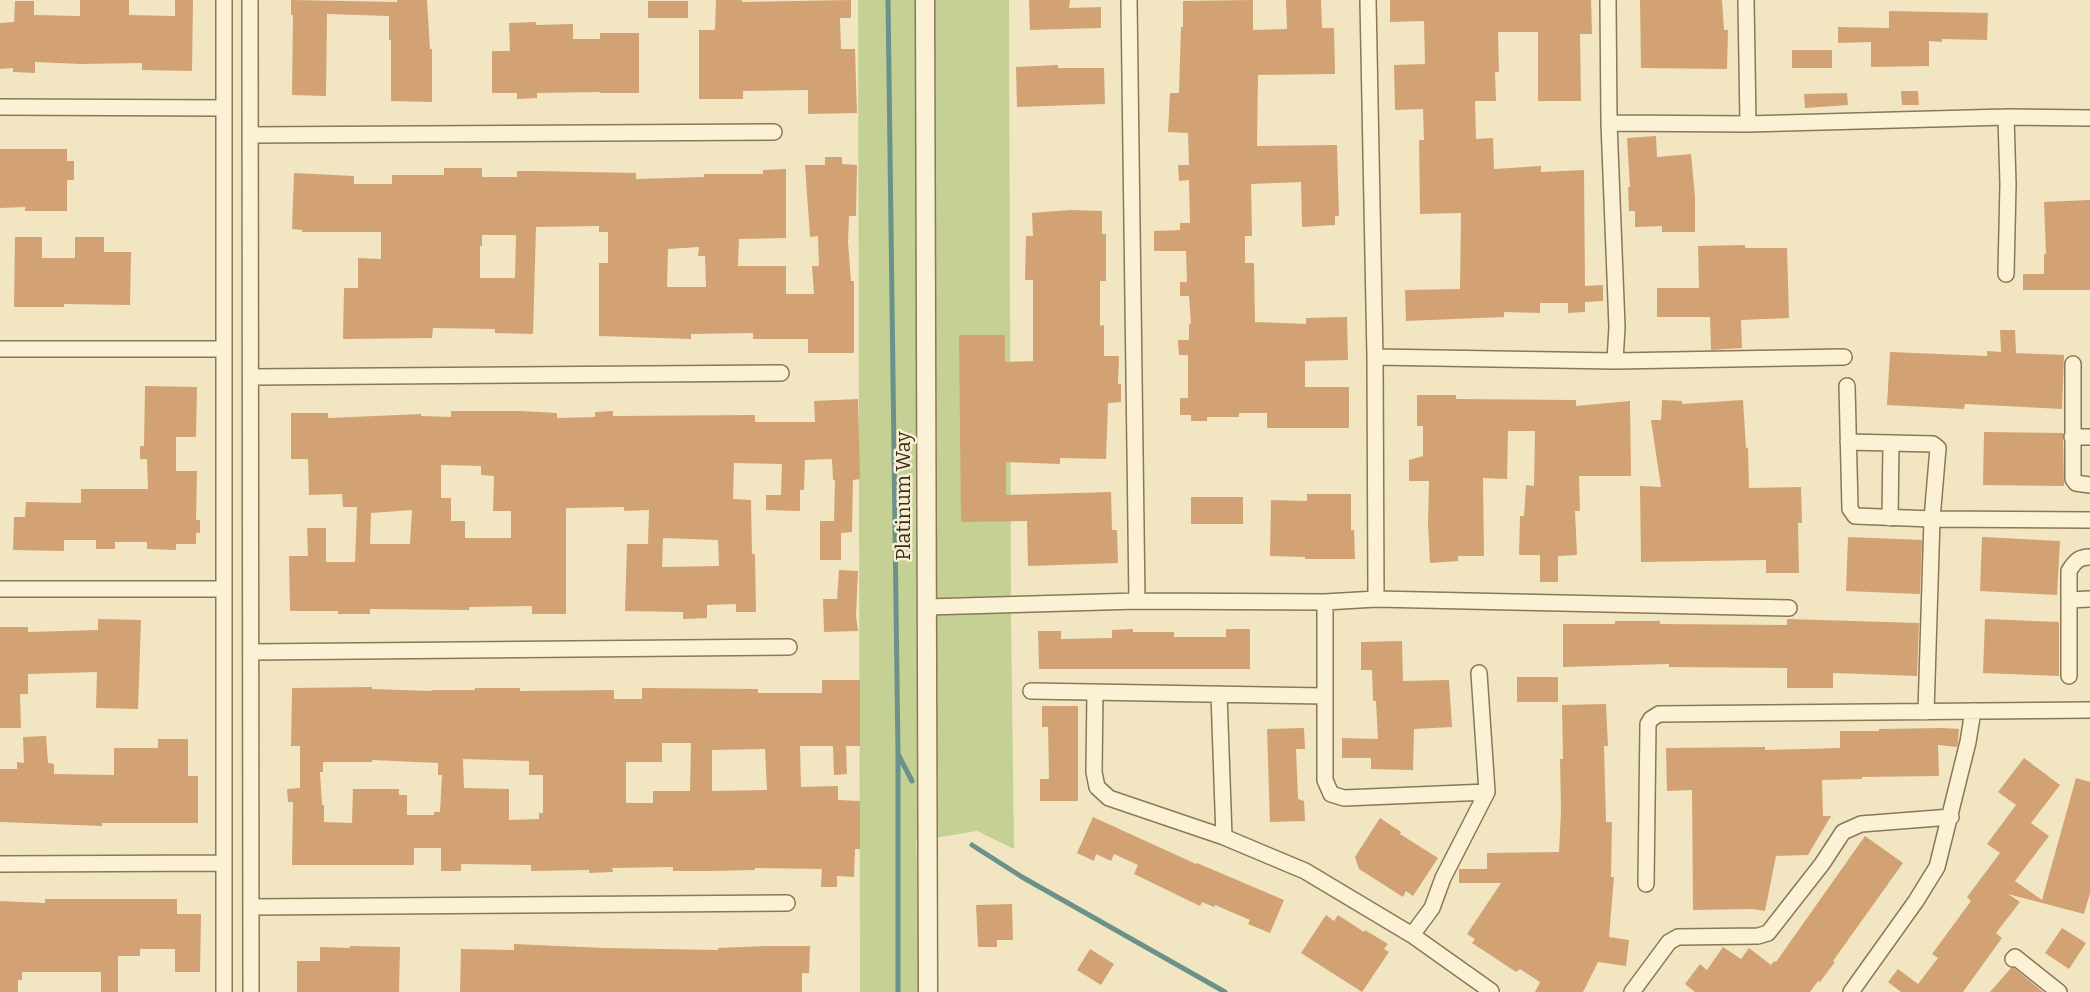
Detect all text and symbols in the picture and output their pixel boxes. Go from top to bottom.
street label: Platinum Way [892,431,916,561]

